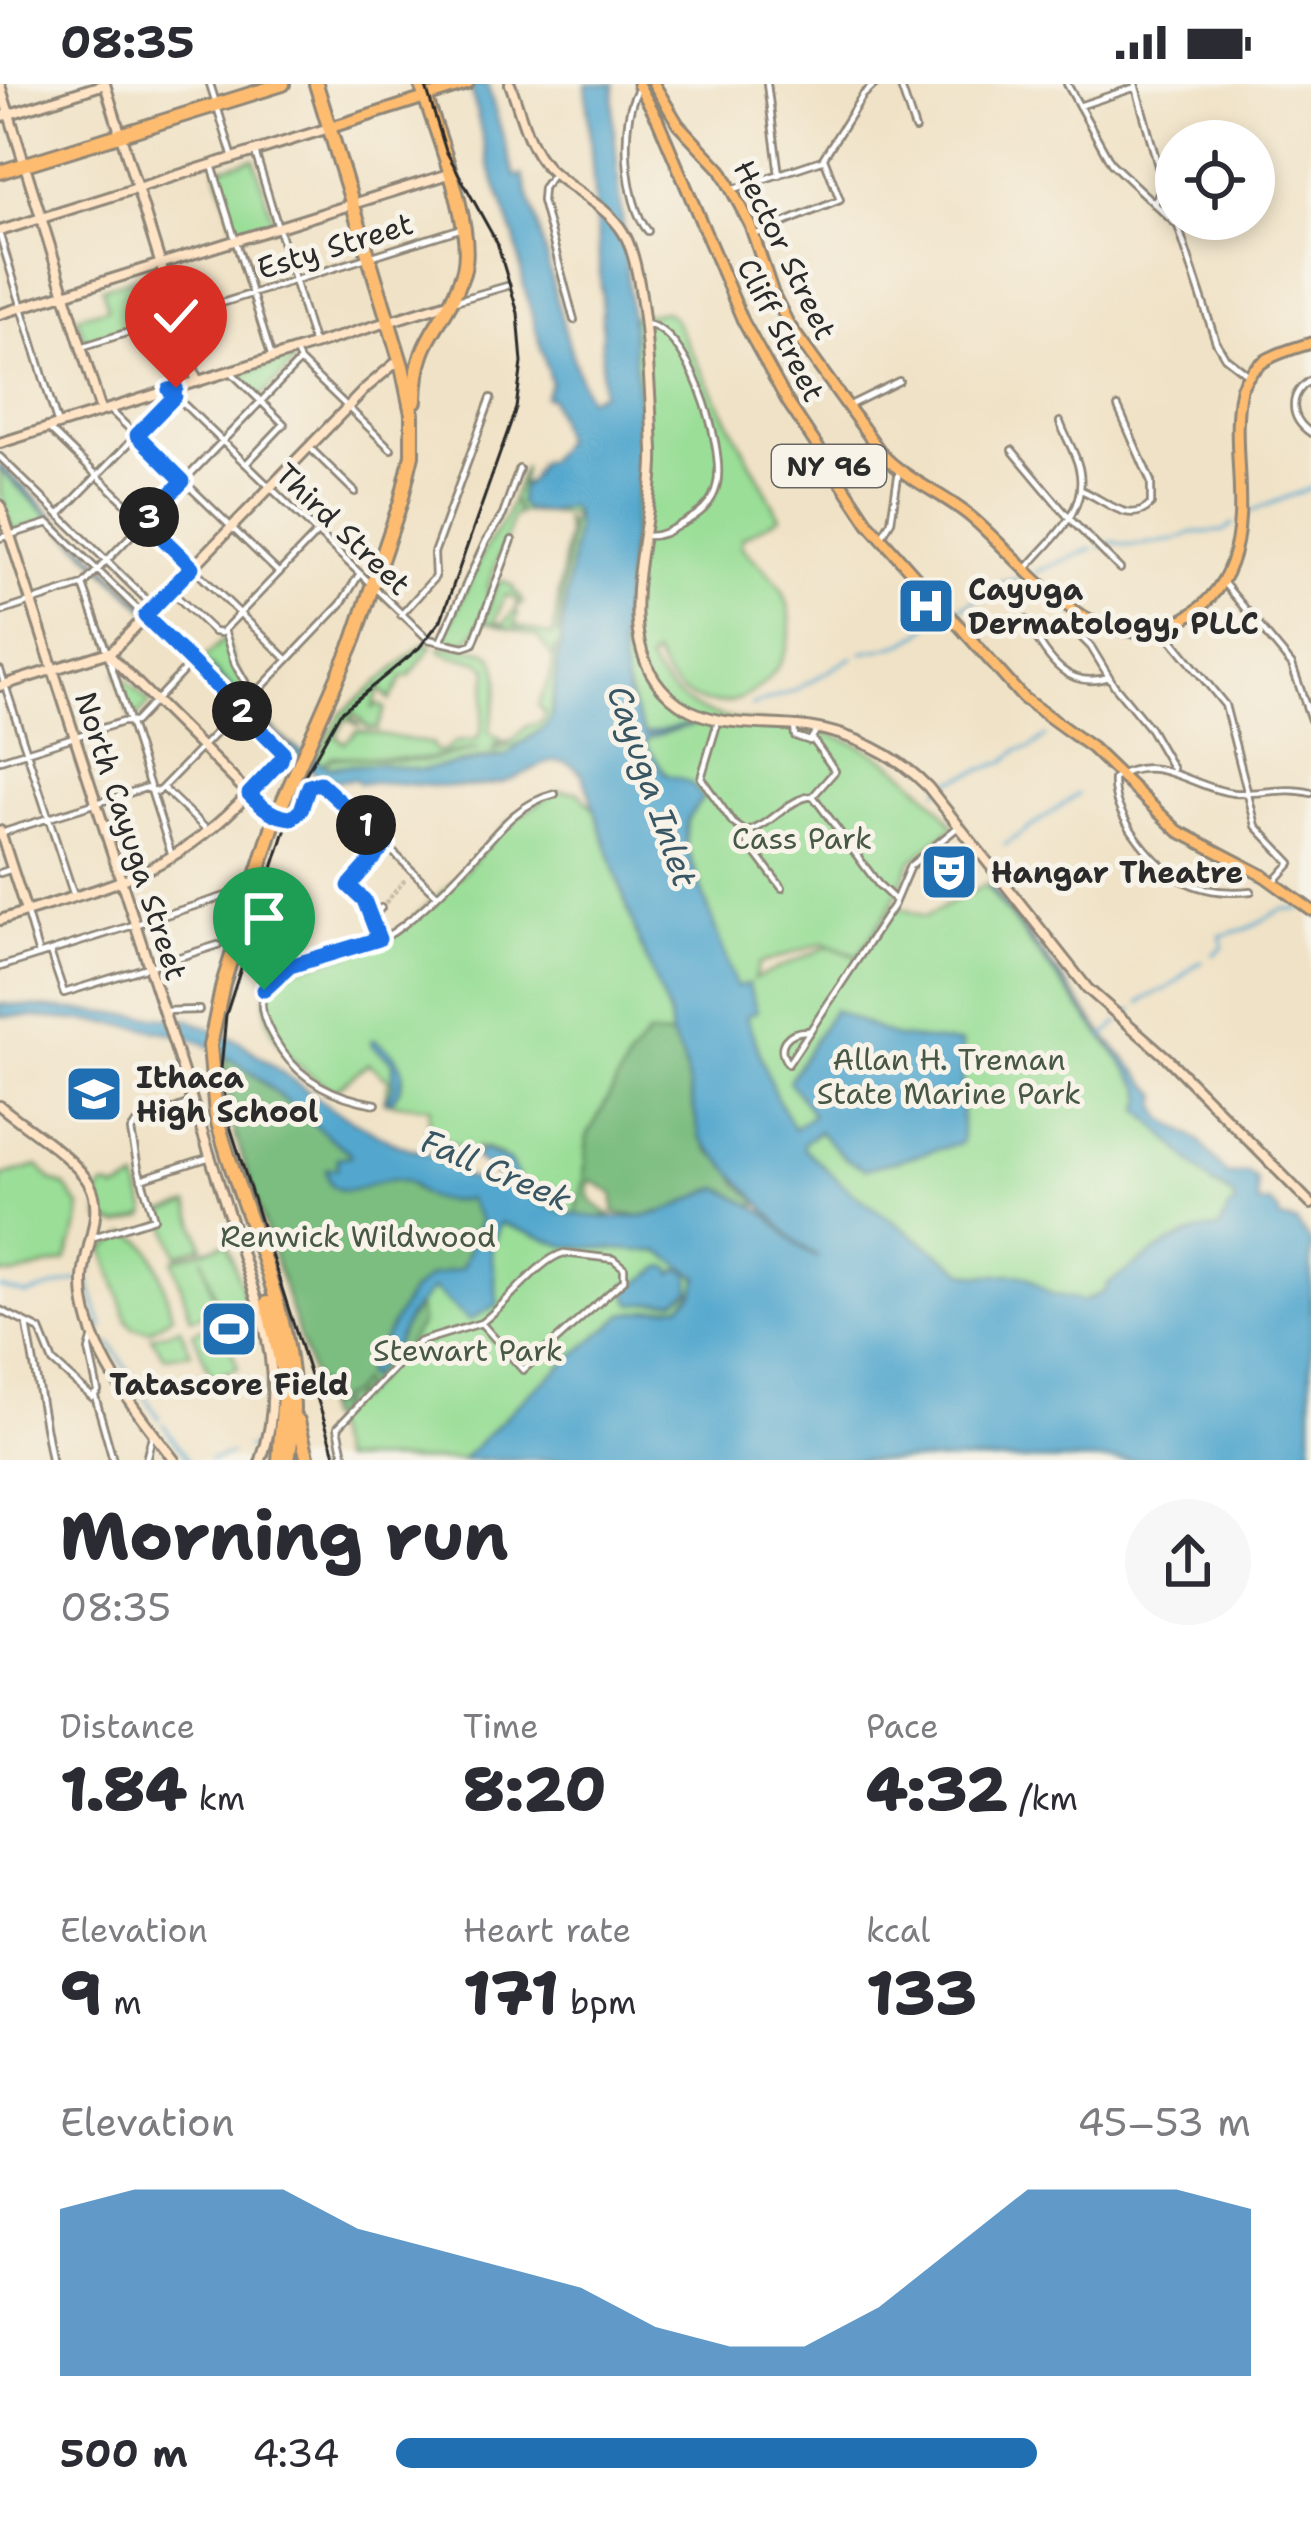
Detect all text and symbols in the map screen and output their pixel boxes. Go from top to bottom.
text: 08:35 [60,12,195,72]
map controls [1155,120,1275,240]
button: locate [1155,120,1275,240]
street label: Hector Street [724,153,846,347]
street label: Esty Street [252,203,418,289]
street label: Cliff Street [727,251,835,409]
pin [125,265,227,388]
icon: check [143,283,209,349]
road number: NY 96 [772,445,886,487]
street label: Third Street [266,454,420,604]
pin: 3 [119,487,179,547]
text: 3 [137,494,161,539]
place label: Cayuga Dermatology, PLLC [968,569,1259,644]
hospital icon: Cayuga Dermatology, PLLC [895,575,957,637]
water label: Cayuga Inlet [596,679,708,893]
pin: 2 [212,681,272,741]
street label: North Cayuga Street [65,686,197,986]
text: 2 [230,688,254,733]
pin: 1 [336,795,396,855]
text: 1 [358,802,374,847]
park label: Cass Park [732,818,872,859]
theatre icon: Hangar Theatre [918,841,980,903]
place label: Hangar Theatre [991,852,1243,893]
pin [213,867,315,990]
icon: arrive [231,885,297,951]
park label: Allan H. Treman State Marine Park [817,1039,1081,1114]
place label: Ithaca High School [136,1057,318,1132]
school or university icon: Ithaca High School [63,1063,125,1125]
water label: Fall Creek [414,1118,578,1222]
park label: Renwick Wildwood [220,1216,496,1257]
sports icon: Tatascore Field [198,1298,260,1360]
park label: Stewart Park [373,1330,563,1371]
place label: Tatascore Field [109,1364,349,1405]
text: Morning run [60,1492,509,1580]
button: share [1125,1499,1251,1625]
text: 08:35 [60,1581,171,1633]
text: Distance [60,1704,195,1749]
text: Time [463,1704,539,1749]
text: Pace [866,1704,939,1749]
text: 1.84 [60,1749,187,1829]
text: 8:20 [463,1749,606,1829]
text: 4:32 [866,1749,1008,1829]
text: km [187,1776,245,1821]
text: /km [1008,1776,1078,1821]
text: Elevation [60,1908,208,1953]
text: Heart rate [463,1908,631,1953]
text: kcal [866,1908,930,1953]
text: 9 [60,1953,102,2033]
text: 171 [463,1953,559,2033]
text: 133 [866,1953,977,2033]
text: m [102,1980,142,2025]
text: bpm [559,1980,636,2025]
text: Elevation [60,2096,235,2148]
text: 45–53 m [1077,2096,1251,2148]
text: 500 m [60,2427,188,2479]
text: 4:34 [252,2427,339,2479]

